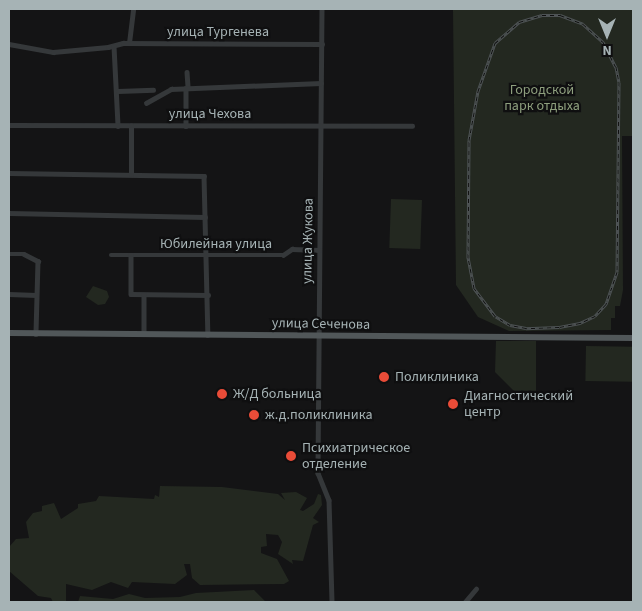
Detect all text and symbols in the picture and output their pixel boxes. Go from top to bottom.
north arrow [582,10,632,60]
street label: улица Тургенева [167,24,269,40]
text: N [602,40,612,60]
park label: Городской парк отдыха [504,82,580,114]
street label: улица Чехова [169,106,251,122]
street label: улица Жукова [299,198,317,284]
street label: Юбилейная улица [160,236,272,252]
street label: улица Сеченова [272,315,370,333]
place label: Поликлиника [395,369,479,385]
marker: Поликлиника [377,370,391,384]
place label: Ж/Д больница [233,386,321,402]
marker: Ж/Д больница [215,387,229,401]
place label: Диагностический центр [464,388,573,421]
marker: Диагностический центр [446,397,460,411]
place label: ж.д.поликлиника [265,407,372,423]
marker: ж.д.поликлиника [247,408,261,422]
place label: Психиатрическое отделение [302,440,410,472]
marker: Психиатрическое отделение [284,449,298,463]

